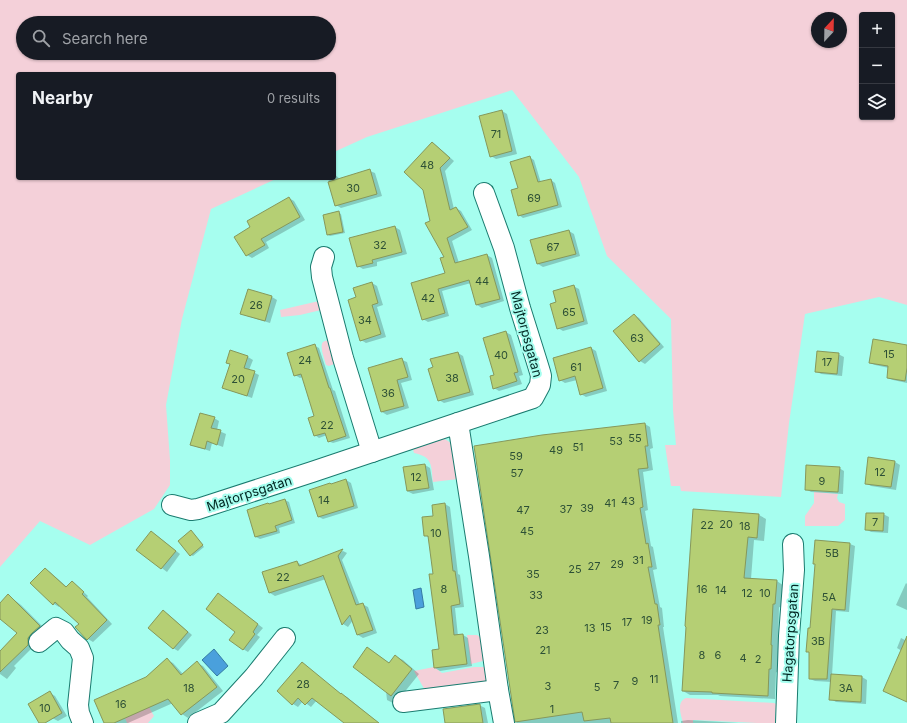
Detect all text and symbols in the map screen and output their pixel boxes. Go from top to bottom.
north arrow [811,12,847,48]
map controls [859,12,895,120]
button: + [859,12,895,48]
search box [16,16,336,60]
icon: search [30,27,52,49]
text: Search here [62,29,148,48]
button: − [859,48,895,84]
button: layers [859,84,895,120]
text: Nearby [32,88,93,108]
text: 0 results [267,90,320,106]
house number: 71 [491,127,501,141]
house number: 48 [420,158,434,172]
house number: 30 [346,181,360,195]
house number: 69 [527,191,541,205]
house number: 32 [373,238,387,252]
house number: 67 [546,240,560,254]
house number: 44 [475,274,489,288]
street label: Majtorpsgatan [508,289,546,379]
house number: 42 [421,291,435,305]
house number: 26 [249,298,263,312]
house number: 65 [562,305,576,319]
house number: 34 [358,313,372,327]
house number: 63 [630,331,644,345]
house number: 15 [883,347,895,361]
house number: 40 [494,348,508,362]
house number: 24 [298,353,312,367]
house number: 17 [822,355,832,369]
house number: 61 [570,360,582,374]
house number: 38 [445,371,459,385]
house number: 20 [231,372,245,386]
house number: 36 [381,386,395,400]
house number: 22 [320,418,334,432]
house number: 55 [628,431,642,445]
house number: 53 [609,434,623,448]
house number: 51 [572,440,584,454]
house number: 49 [549,443,563,457]
house number: 59 [509,449,523,463]
house number: 12 [874,465,886,479]
house number: 57 [511,466,523,480]
house number: 12 [410,470,422,484]
street label: Majtorpsgatan [204,472,294,514]
house number: 9 [819,474,826,488]
house number: 14 [318,493,330,507]
house number: 43 [621,494,635,508]
house number: 41 [604,496,616,510]
house number: 39 [580,501,594,515]
house number: 37 [559,502,573,516]
house number: 47 [516,503,530,517]
house number: 7 [872,515,878,529]
house number: 20 [719,517,733,531]
house number: 22 [700,518,714,532]
house number: 18 [739,519,751,533]
house number: 45 [520,524,534,538]
house number: 10 [430,526,442,540]
house number: 5B [825,546,839,560]
house number: 31 [632,553,644,567]
house number: 29 [610,557,624,571]
house number: 27 [588,559,600,573]
house number: 25 [568,562,582,576]
house number: 35 [526,567,540,581]
house number: 22 [276,570,290,584]
house number: 8 [441,582,448,596]
house number: 16 [696,582,708,596]
house number: 14 [715,583,727,597]
street label: Hagatorpsgatan [779,583,801,683]
house number: 12 [741,586,753,600]
house number: 10 [759,586,771,600]
house number: 33 [529,588,543,602]
house number: 5A [822,590,837,604]
house number: 19 [641,613,653,627]
house number: 17 [622,615,632,629]
house number: 15 [600,620,612,634]
house number: 13 [584,621,596,635]
house number: 23 [535,623,549,637]
house number: 3B [811,634,825,648]
house number: 21 [539,643,551,657]
house number: 8 [699,648,706,662]
house number: 6 [715,648,722,662]
house number: 4 [739,651,747,665]
house number: 2 [755,652,761,666]
house number: 11 [650,672,658,686]
house number: 9 [632,674,639,688]
house number: 28 [296,677,310,691]
house number: 7 [613,678,619,692]
house number: 3 [545,679,552,693]
house number: 5 [594,680,601,694]
house number: 18 [183,681,195,695]
house number: 3A [839,681,854,695]
house number: 16 [115,697,127,711]
house number: 10 [39,701,51,715]
house number: 1 [550,702,554,716]

